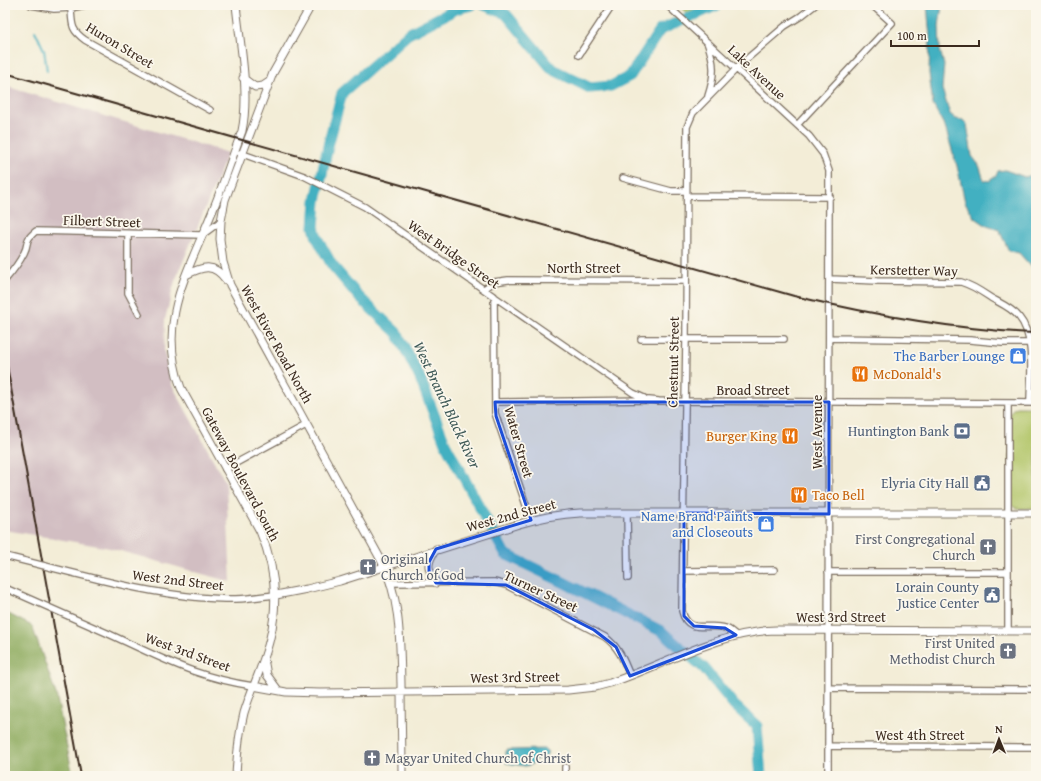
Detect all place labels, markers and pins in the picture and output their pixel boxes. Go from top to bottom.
place label: The Barber Lounge [894,346,1005,366]
shop icon: The Barber Lounge [1008,346,1028,366]
restaurant icon: McDonald's [850,364,870,384]
place label: McDonald's [873,364,941,384]
place label: Huntington Bank [848,421,950,441]
bank icon: Huntington Bank [952,421,972,441]
place label: Burger King [706,426,777,446]
restaurant icon: Burger King [780,426,800,446]
place label: Elyria City Hall [881,473,969,493]
public building icon: Elyria City Hall [972,473,992,493]
restaurant icon: Taco Bell [789,485,809,505]
place label: Taco Bell [812,485,865,505]
place label: Name Brand Paints and Closeouts [641,506,753,542]
shop icon: Name Brand Paints and Closeouts [756,514,776,534]
place label: First Congregational Church [855,529,975,565]
church icon: First Congregational Church [978,537,998,557]
place label: Original Church of God [381,549,465,585]
church icon: Original Church of God [358,557,378,577]
place label: Lorain County Justice Center [895,577,979,613]
public building icon: Lorain County Justice Center [982,585,1002,605]
place label: First United Methodist Church [890,633,996,669]
church icon: First United Methodist Church [998,641,1018,661]
church icon: Magyar United Church of Christ [362,748,382,768]
place label: Magyar United Church of Christ [385,748,571,768]

